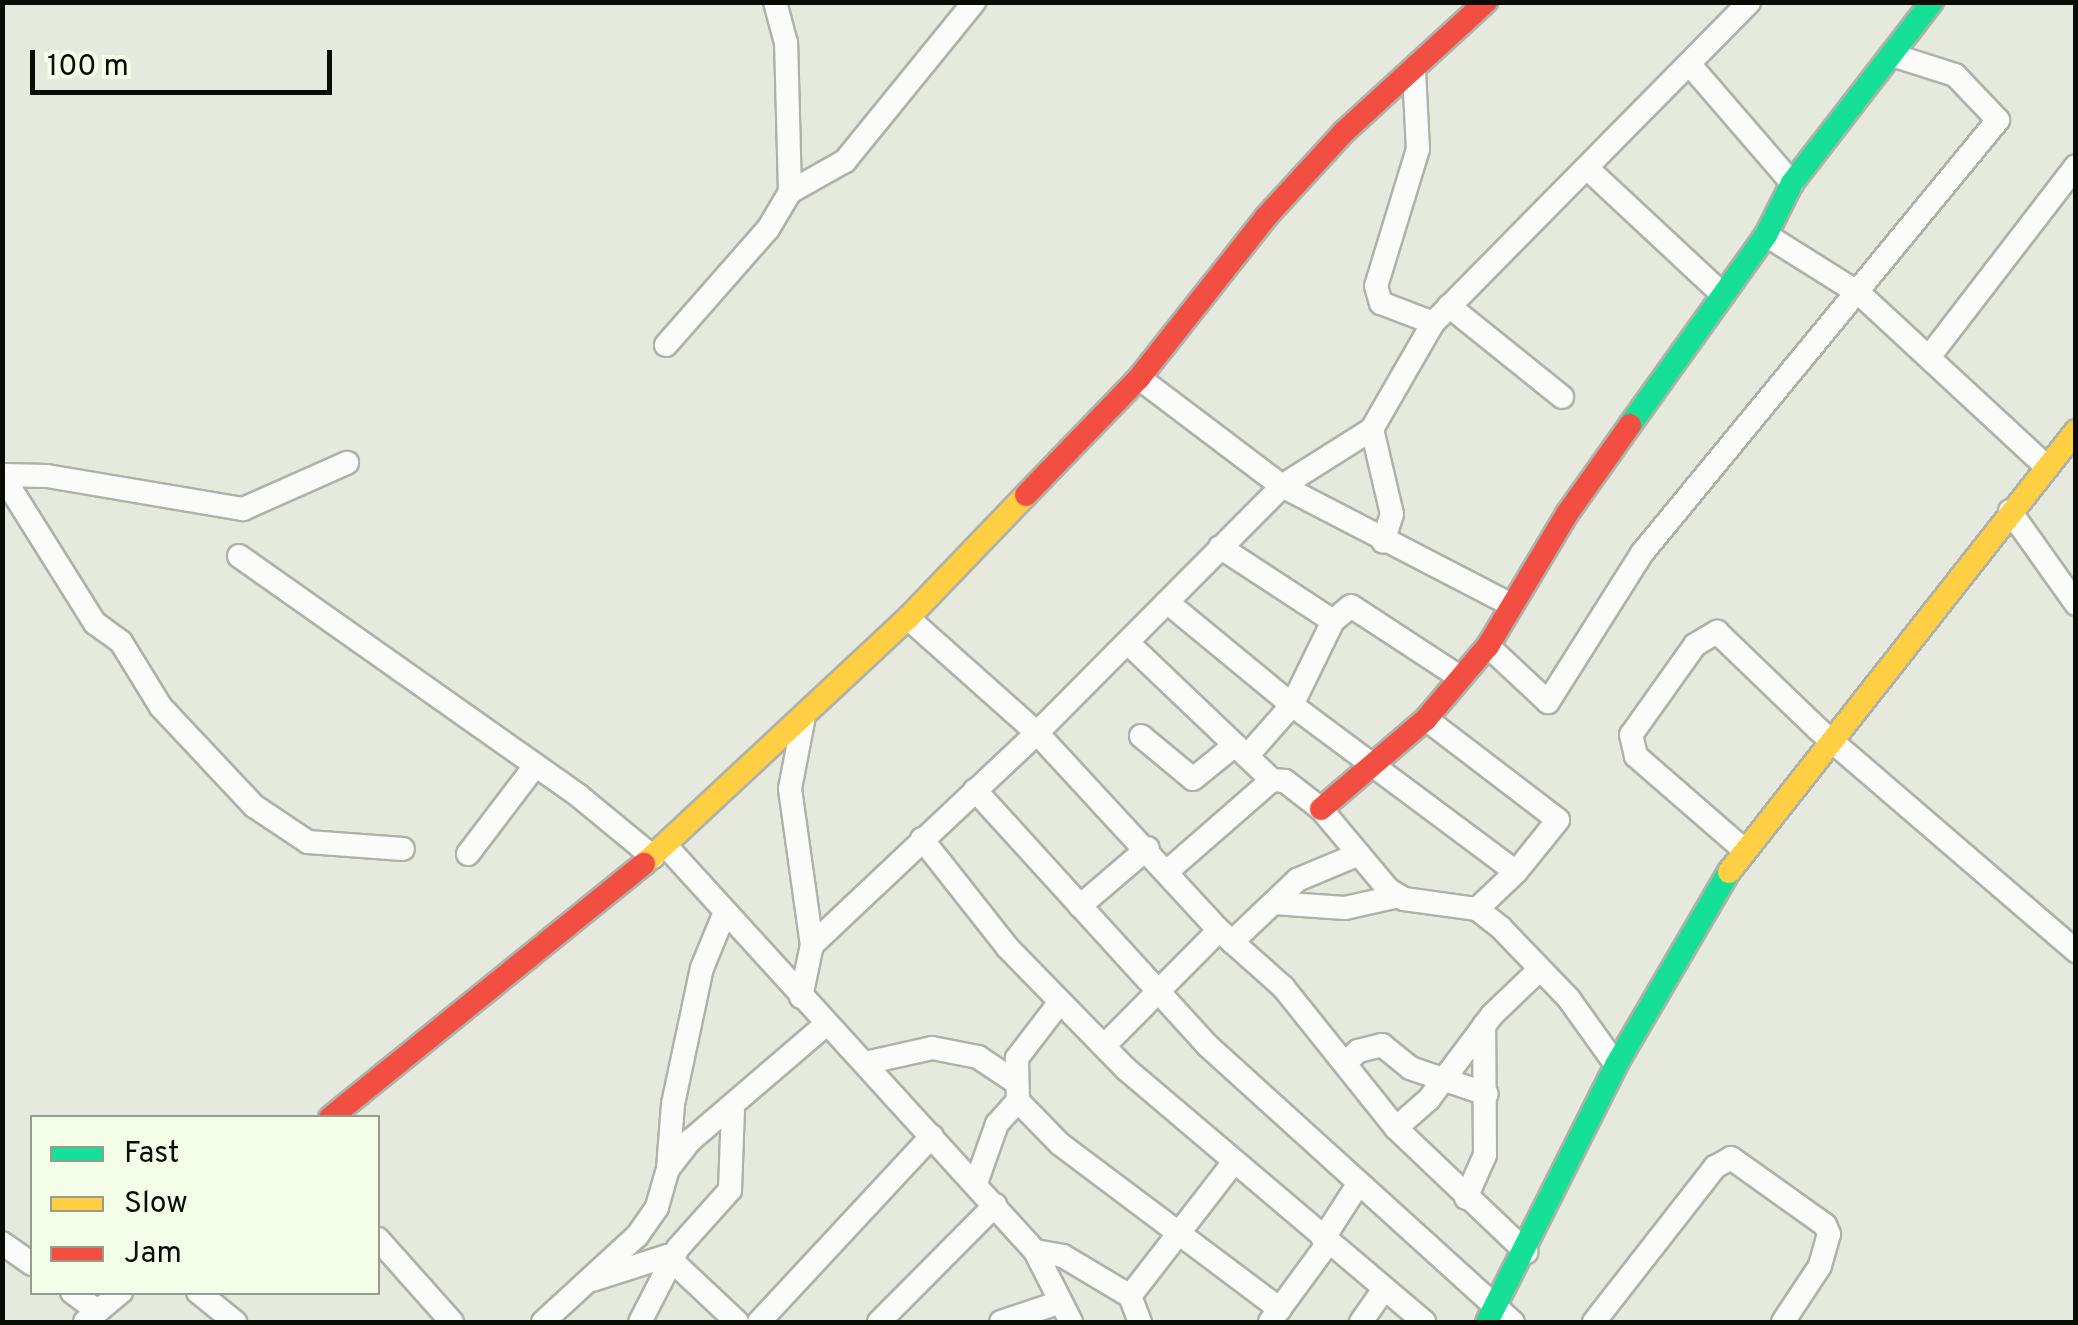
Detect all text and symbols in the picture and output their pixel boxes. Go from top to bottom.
scale bar [35,30,338,92]
text: 100 m [47,49,129,86]
legend [30,1115,380,1295]
text: Fast [124,1136,179,1173]
text: Slow [124,1186,188,1223]
text: Jam [124,1236,182,1273]

